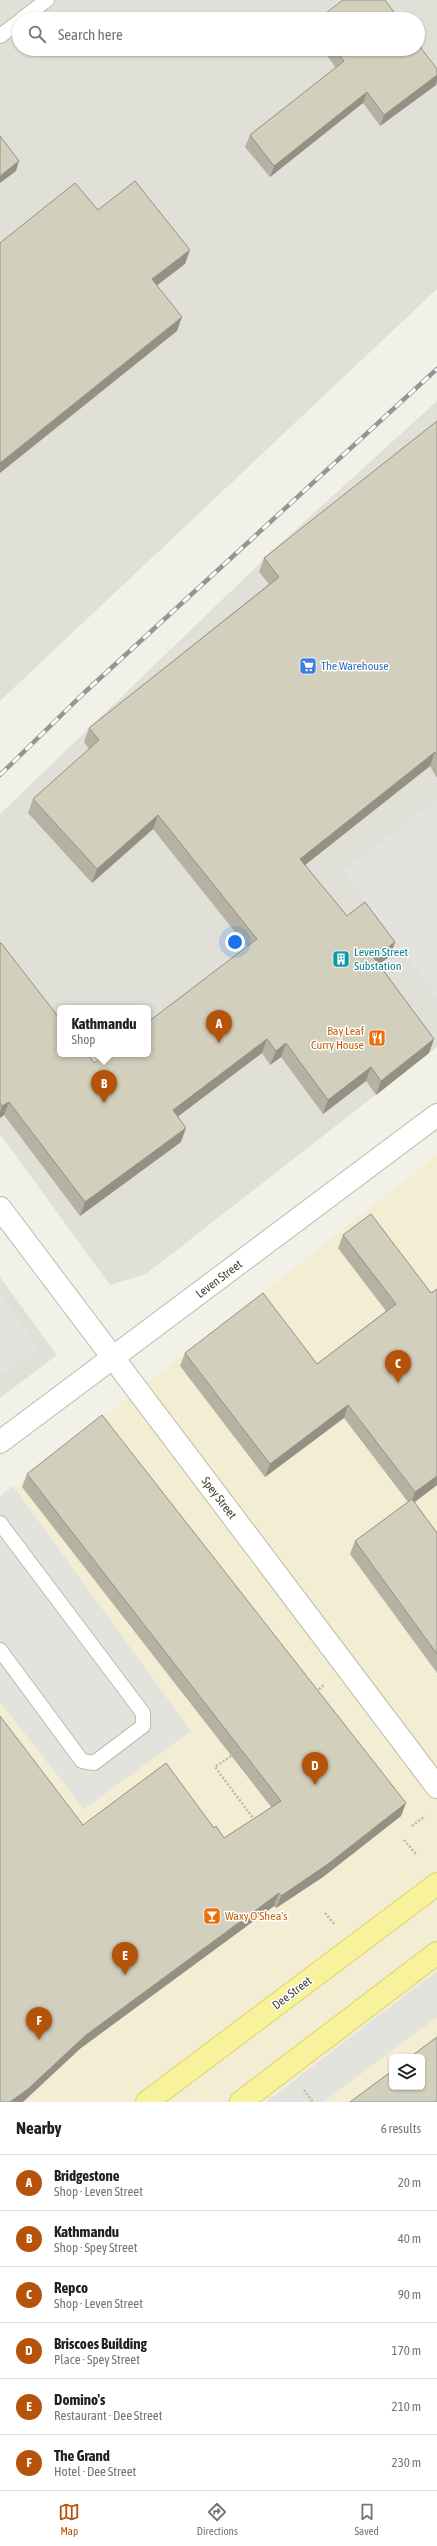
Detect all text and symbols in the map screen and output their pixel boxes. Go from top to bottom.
search box [12,12,425,56]
icon: search [26,23,48,45]
text: Search here [58,26,123,43]
supermarket icon: The Warehouse [298,656,318,676]
place label: The Warehouse [321,659,389,673]
your location [225,932,245,952]
place label: Leven Street Substation [354,945,409,973]
building icon: Leven Street Substation [331,949,351,969]
popup [57,1005,151,1057]
pin: A [206,1010,232,1043]
text: Kathmandu [71,1015,137,1032]
place label: Bay Leaf Curry House [311,1024,365,1052]
restaurant icon: Bay Leaf Curry House [367,1028,387,1048]
text: Shop [71,1032,96,1047]
pin: B [91,1070,117,1103]
street label: Leven Street [193,1257,245,1301]
pin: C [385,1350,411,1383]
street label: Spey Street [199,1474,240,1522]
pin: D [302,1752,328,1785]
bar icon: Waxy O'Shea's [202,1906,222,1926]
place label: Waxy O'Shea's [225,1909,287,1923]
pin: E [112,1942,138,1975]
street label: Dee Street [270,1973,315,2012]
pin: F [26,2007,52,2040]
map controls [389,2054,425,2090]
button: layers [389,2054,425,2090]
text: Nearby [16,2118,62,2138]
text: 6 results [381,2121,421,2136]
text: Bridgestone [54,2167,120,2184]
text: A [26,2175,32,2190]
text: 20 m [398,2175,421,2190]
text: Shop · Leven Street [54,2184,143,2199]
text: Kathmandu [54,2223,119,2240]
text: B [26,2231,32,2246]
text: 40 m [398,2231,421,2246]
text: Shop · Spey Street [54,2240,137,2255]
text: Repco [54,2279,88,2296]
text: C [26,2287,32,2302]
text: 90 m [398,2287,421,2302]
text: Shop · Leven Street [54,2296,143,2311]
text: Briscoes Building [54,2335,147,2352]
text: D [25,2343,33,2358]
text: 170 m [392,2343,421,2358]
text: Place · Spey Street [54,2352,140,2367]
text: Domino's [54,2391,105,2408]
text: E [26,2399,32,2414]
text: 210 m [392,2399,421,2414]
text: Restaurant · Dee Street [54,2408,162,2423]
text: The Grand [54,2447,110,2464]
text: F [26,2455,32,2470]
text: 230 m [392,2455,421,2470]
text: Hotel · Dee Street [54,2464,136,2479]
tab: Map [58,2501,80,2537]
tab: Directions [197,2501,238,2537]
tab: Saved [354,2501,379,2537]

